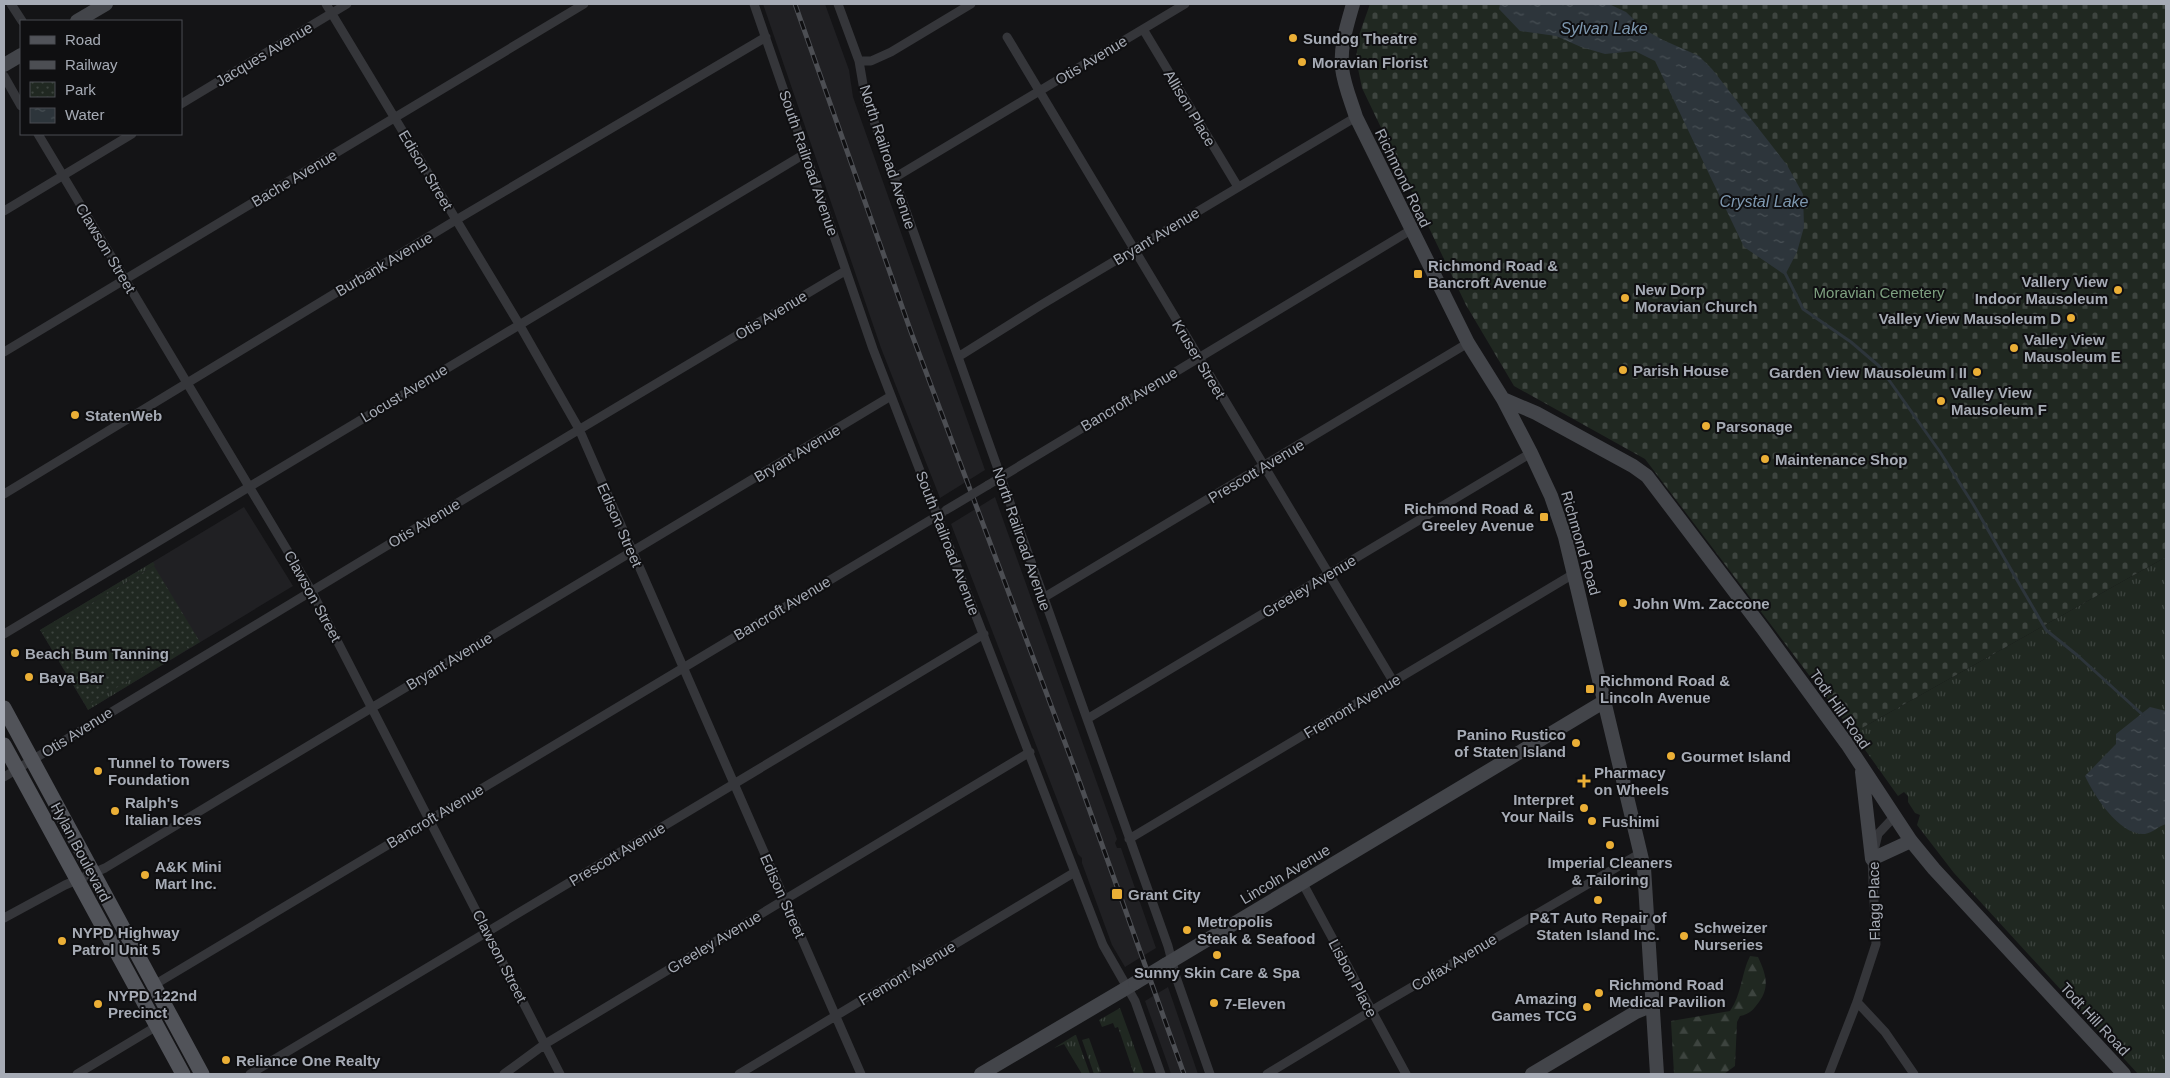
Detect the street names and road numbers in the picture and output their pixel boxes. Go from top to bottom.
street label: Jacques Avenue [213,18,315,90]
street label: Otis Avenue [1052,32,1130,88]
street label: Allison Place [1161,67,1219,149]
street label: North Railroad Avenue [857,83,919,231]
street label: South Railroad Avenue [776,88,842,238]
street label: Richmond Road [1372,126,1434,230]
street label: Edison Street [396,127,457,214]
street label: Bache Avenue [248,146,340,210]
street label: Clawson Street [73,200,140,297]
street label: Bryant Avenue [1110,204,1202,268]
street label: Burbank Avenue [333,228,435,300]
street label: Otis Avenue [732,287,810,343]
street label: Kruser Street [1169,317,1229,402]
street label: Locust Avenue [358,360,450,426]
street label: Bancroft Avenue [1078,363,1180,435]
street label: Bryant Avenue [751,421,843,485]
street label: Prescott Avenue [1205,436,1307,506]
street label: North Railroad Avenue [989,465,1055,613]
street label: South Railroad Avenue [913,468,983,618]
street label: Edison Street [594,480,646,570]
street label: Richmond Road [1558,489,1604,597]
street label: Otis Avenue [385,495,463,551]
street label: Clawson Street [281,547,345,645]
street label: Greeley Avenue [1259,551,1359,621]
street label: Bancroft Avenue [731,572,833,644]
street label: Bryant Avenue [403,629,495,693]
street label: Todt Hill Road [1806,666,1874,752]
street label: Fremont Avenue [1301,670,1403,742]
street label: Otis Avenue [38,703,116,761]
street label: Bancroft Avenue [384,780,486,852]
street label: Hylan Boulevard [48,799,114,905]
street label: Prescott Avenue [566,819,668,889]
street label: Lincoln Avenue [1237,841,1333,907]
street label: Edison Street [757,851,809,941]
street label: Flagg Place [1865,861,1883,941]
street label: Clawson Street [469,907,531,1006]
street label: Greeley Avenue [664,907,764,977]
street label: Colfax Avenue [1408,930,1500,994]
street label: Lisbon Place [1325,936,1381,1020]
street label: Fremont Avenue [856,937,958,1009]
street label: Todt Hill Road [2057,979,2133,1059]

